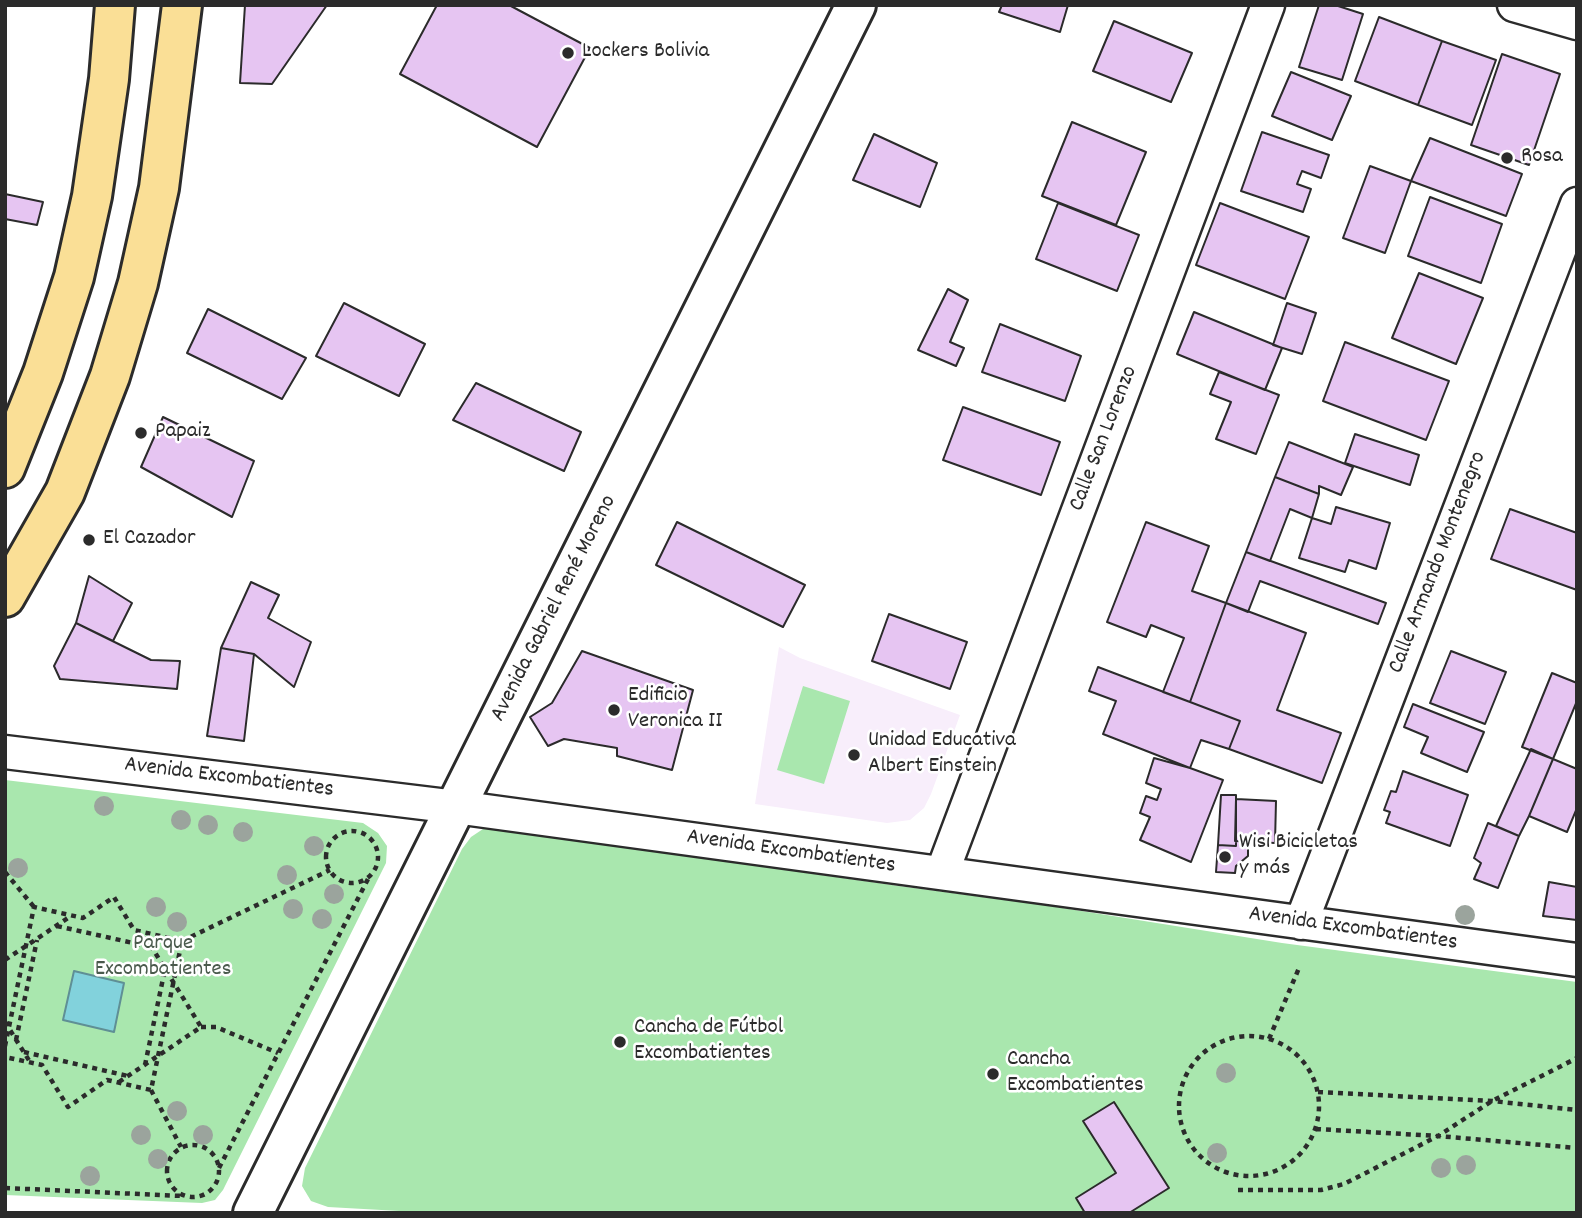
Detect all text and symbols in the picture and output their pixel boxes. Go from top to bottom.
place label: Lockers Bolivia [582,39,709,67]
marker: Lockers Bolivia [560,45,576,61]
place label: Rosa [1521,144,1563,172]
marker: Rosa [1499,150,1515,166]
street label: Calle San Lorenzo [1065,363,1145,515]
place label: Papaiz [155,419,211,447]
marker: Papaiz [133,425,149,441]
street label: Calle Armando Montenegro [1384,448,1494,678]
street label: Avenida Gabriel René Moreno [486,491,624,727]
place label: El Cazador [103,526,195,554]
marker: El Cazador [81,532,97,548]
place label: Edificio Veronica II [628,683,722,737]
marker: Edificio Veronica II [606,702,622,718]
place label: Unidad Educativa Albert Einstein [868,728,1016,782]
marker: Unidad Educativa Albert Einstein [846,747,862,763]
street label: Avenida Excombatientes [123,752,335,806]
street label: Avenida Excombatientes [685,825,897,881]
place label: Wisi Bicicletas y más [1239,830,1358,884]
marker: Wisi Bicicletas y más [1217,849,1233,865]
street label: Avenida Excombatientes [1247,902,1459,958]
park label: Parque Excombatientes [95,931,231,985]
place label: Cancha de Fútbol Excombatientes [634,1015,783,1069]
marker: Cancha de Fútbol Excombatientes [612,1034,628,1050]
place label: Cancha Excombatientes [1007,1047,1144,1101]
marker: Cancha Excombatientes [985,1066,1001,1082]

